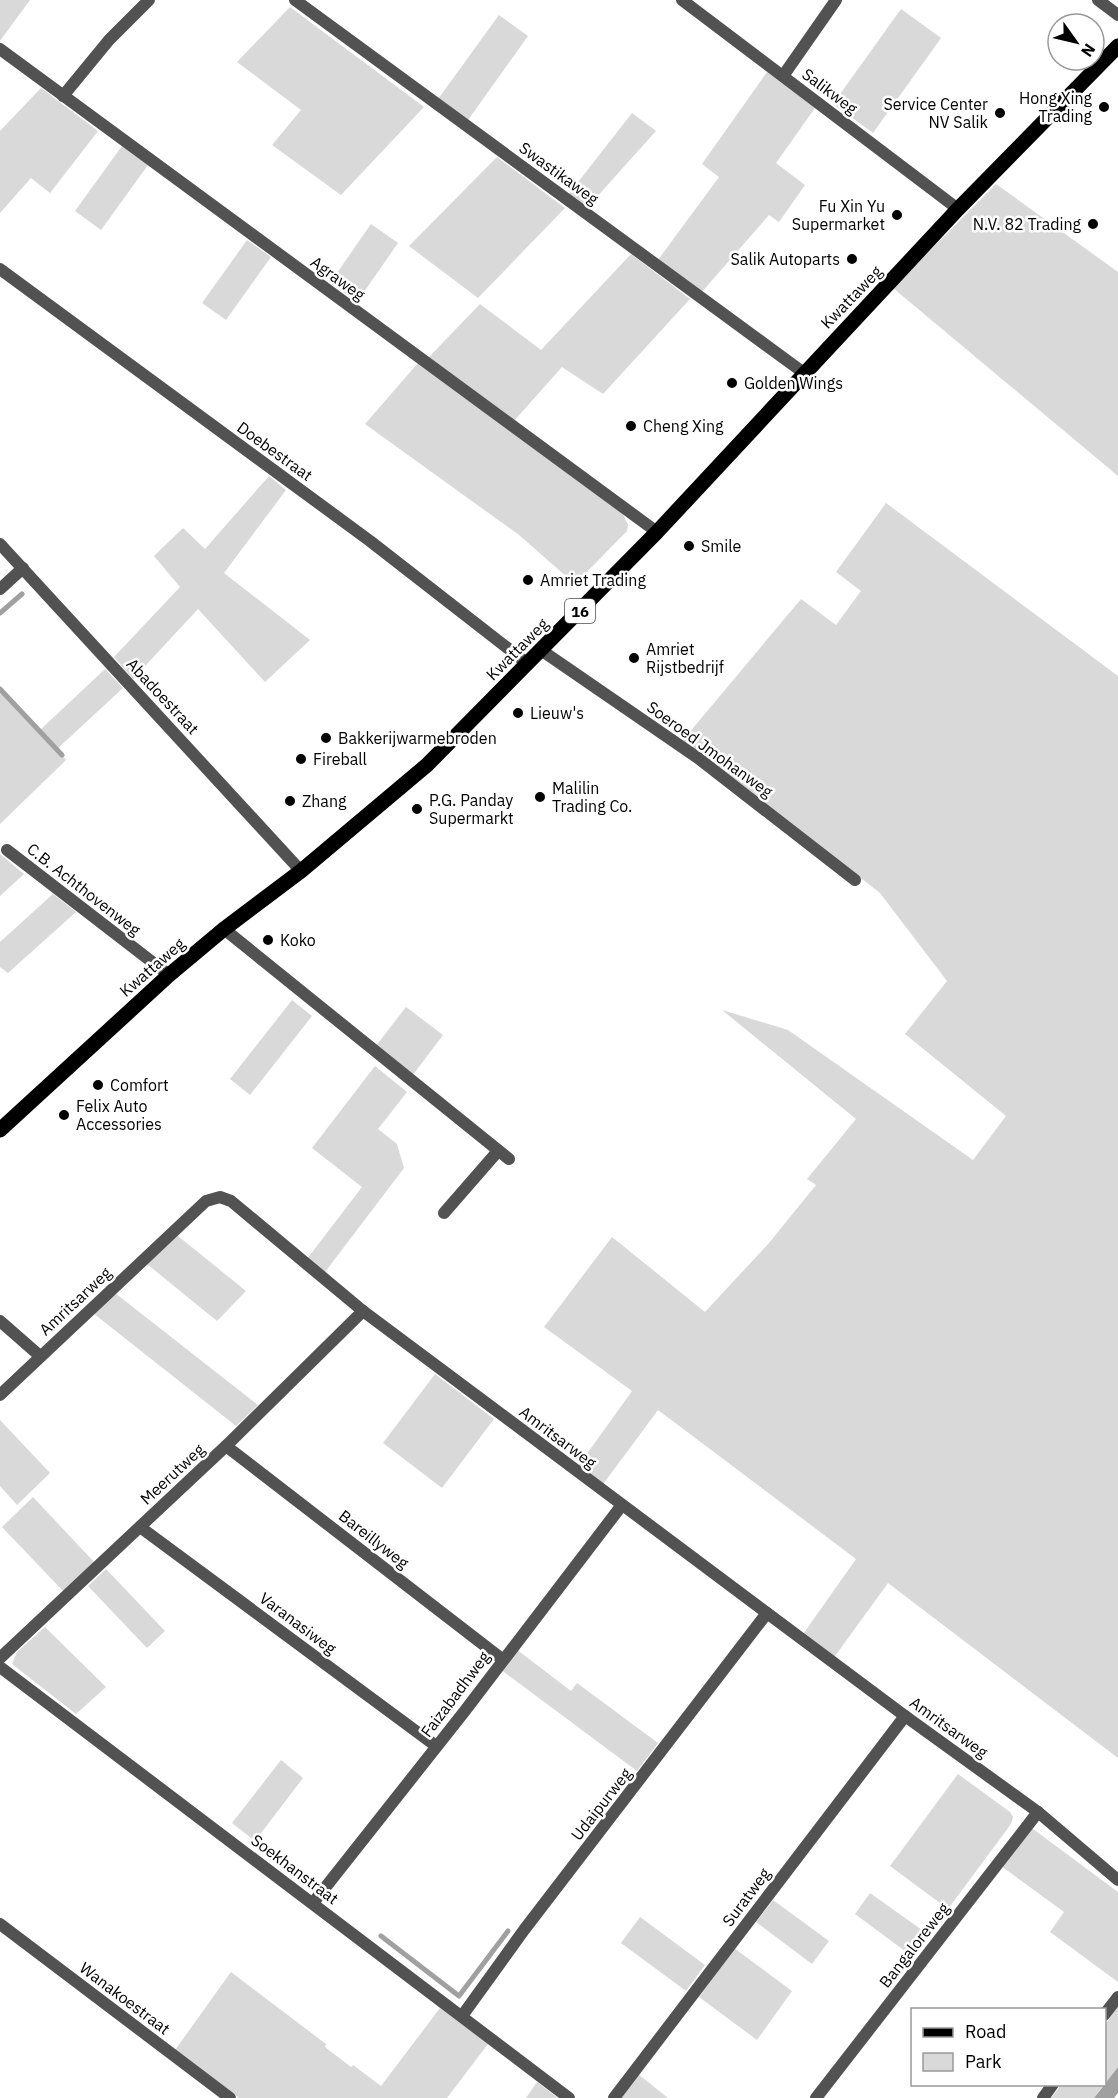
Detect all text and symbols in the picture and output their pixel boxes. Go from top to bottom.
north arrow [1046,12,1106,72]
text: N [1077,40,1100,61]
street label: Salikweg [798,64,862,119]
place label: Hong Xing Trading [1019,88,1093,126]
place label: Service Center NV Salik [883,94,989,132]
marker: Hong Xing Trading [1097,100,1111,114]
marker: Service Center NV Salik [993,106,1007,120]
street label: Swastikaweg [515,137,603,209]
place label: Fu Xin Yu Supermarket [792,196,885,234]
marker: Fu Xin Yu Supermarket [890,208,904,222]
place label: N.V. 82 Trading [973,214,1082,234]
marker: N.V. 82 Trading [1086,217,1100,231]
place label: Salik Autoparts [731,249,840,269]
street label: Agraweg [307,252,370,305]
marker: Salik Autoparts [845,252,859,266]
street label: Kwattaweg [816,261,886,333]
place label: Golden Wings [744,373,843,393]
marker: Golden Wings [725,376,739,390]
place label: Cheng Xing [643,416,724,436]
street label: Doebestraat [233,417,317,485]
marker: Cheng Xing [624,419,638,433]
place label: Smile [701,536,742,556]
marker: Smile [682,539,696,553]
place label: Amriet Trading [540,570,646,590]
marker: Amriet Trading [521,573,535,587]
road number: 16 [565,599,595,623]
street label: Kwattaweg [482,613,553,684]
place label: Amriet Rijstbedrijf [646,639,724,677]
marker: Amriet Rijstbedrijf [627,651,641,665]
street label: Abadoestraat [123,654,203,738]
street label: Soeroed Jmohanweg [643,697,777,802]
place label: Lieuw's [530,703,584,723]
marker: Lieuw's [511,706,525,720]
place label: Bakkerijwarmebroden [338,728,497,748]
marker: Bakkerijwarmebroden [319,731,333,745]
place label: Fireball [313,749,367,769]
marker: Fireball [294,752,308,766]
place label: Malilin Trading Co. [552,778,632,816]
place label: P.G. Panday Supermarkt [429,790,514,828]
marker: Malilin Trading Co. [533,790,547,804]
place label: Zhang [302,791,347,811]
marker: Zhang [283,794,297,808]
marker: P.G. Panday Supermarkt [410,802,424,816]
street label: C.B. Achthovenweg [23,838,145,940]
place label: Koko [280,930,316,950]
street label: Kwattaweg [115,933,189,1001]
marker: Koko [261,933,275,947]
place label: Comfort [110,1075,169,1095]
marker: Comfort [91,1078,105,1092]
place label: Felix Auto Accessories [76,1096,162,1134]
marker: Felix Auto Accessories [57,1108,71,1122]
street label: Amritsarweg [35,1262,116,1339]
street label: Amritsarweg [515,1401,601,1473]
street label: Meerutweg [136,1439,209,1509]
street label: Bareillyweg [335,1505,413,1573]
street label: Varanasiweg [256,1588,341,1659]
street label: Faizabadhweg [416,1647,494,1741]
street label: Amritsarweg [906,1692,992,1762]
street label: Udaipurweg [567,1763,636,1844]
street label: Soekhanstraat [247,1830,343,1908]
street label: Suratweg [718,1863,775,1930]
street label: Bangaloreweg [875,1898,954,1991]
street label: Wanakoestraat [76,1958,174,2038]
legend [911,2008,1106,2086]
text: Road [965,2020,1006,2043]
text: Park [965,2050,1002,2073]

